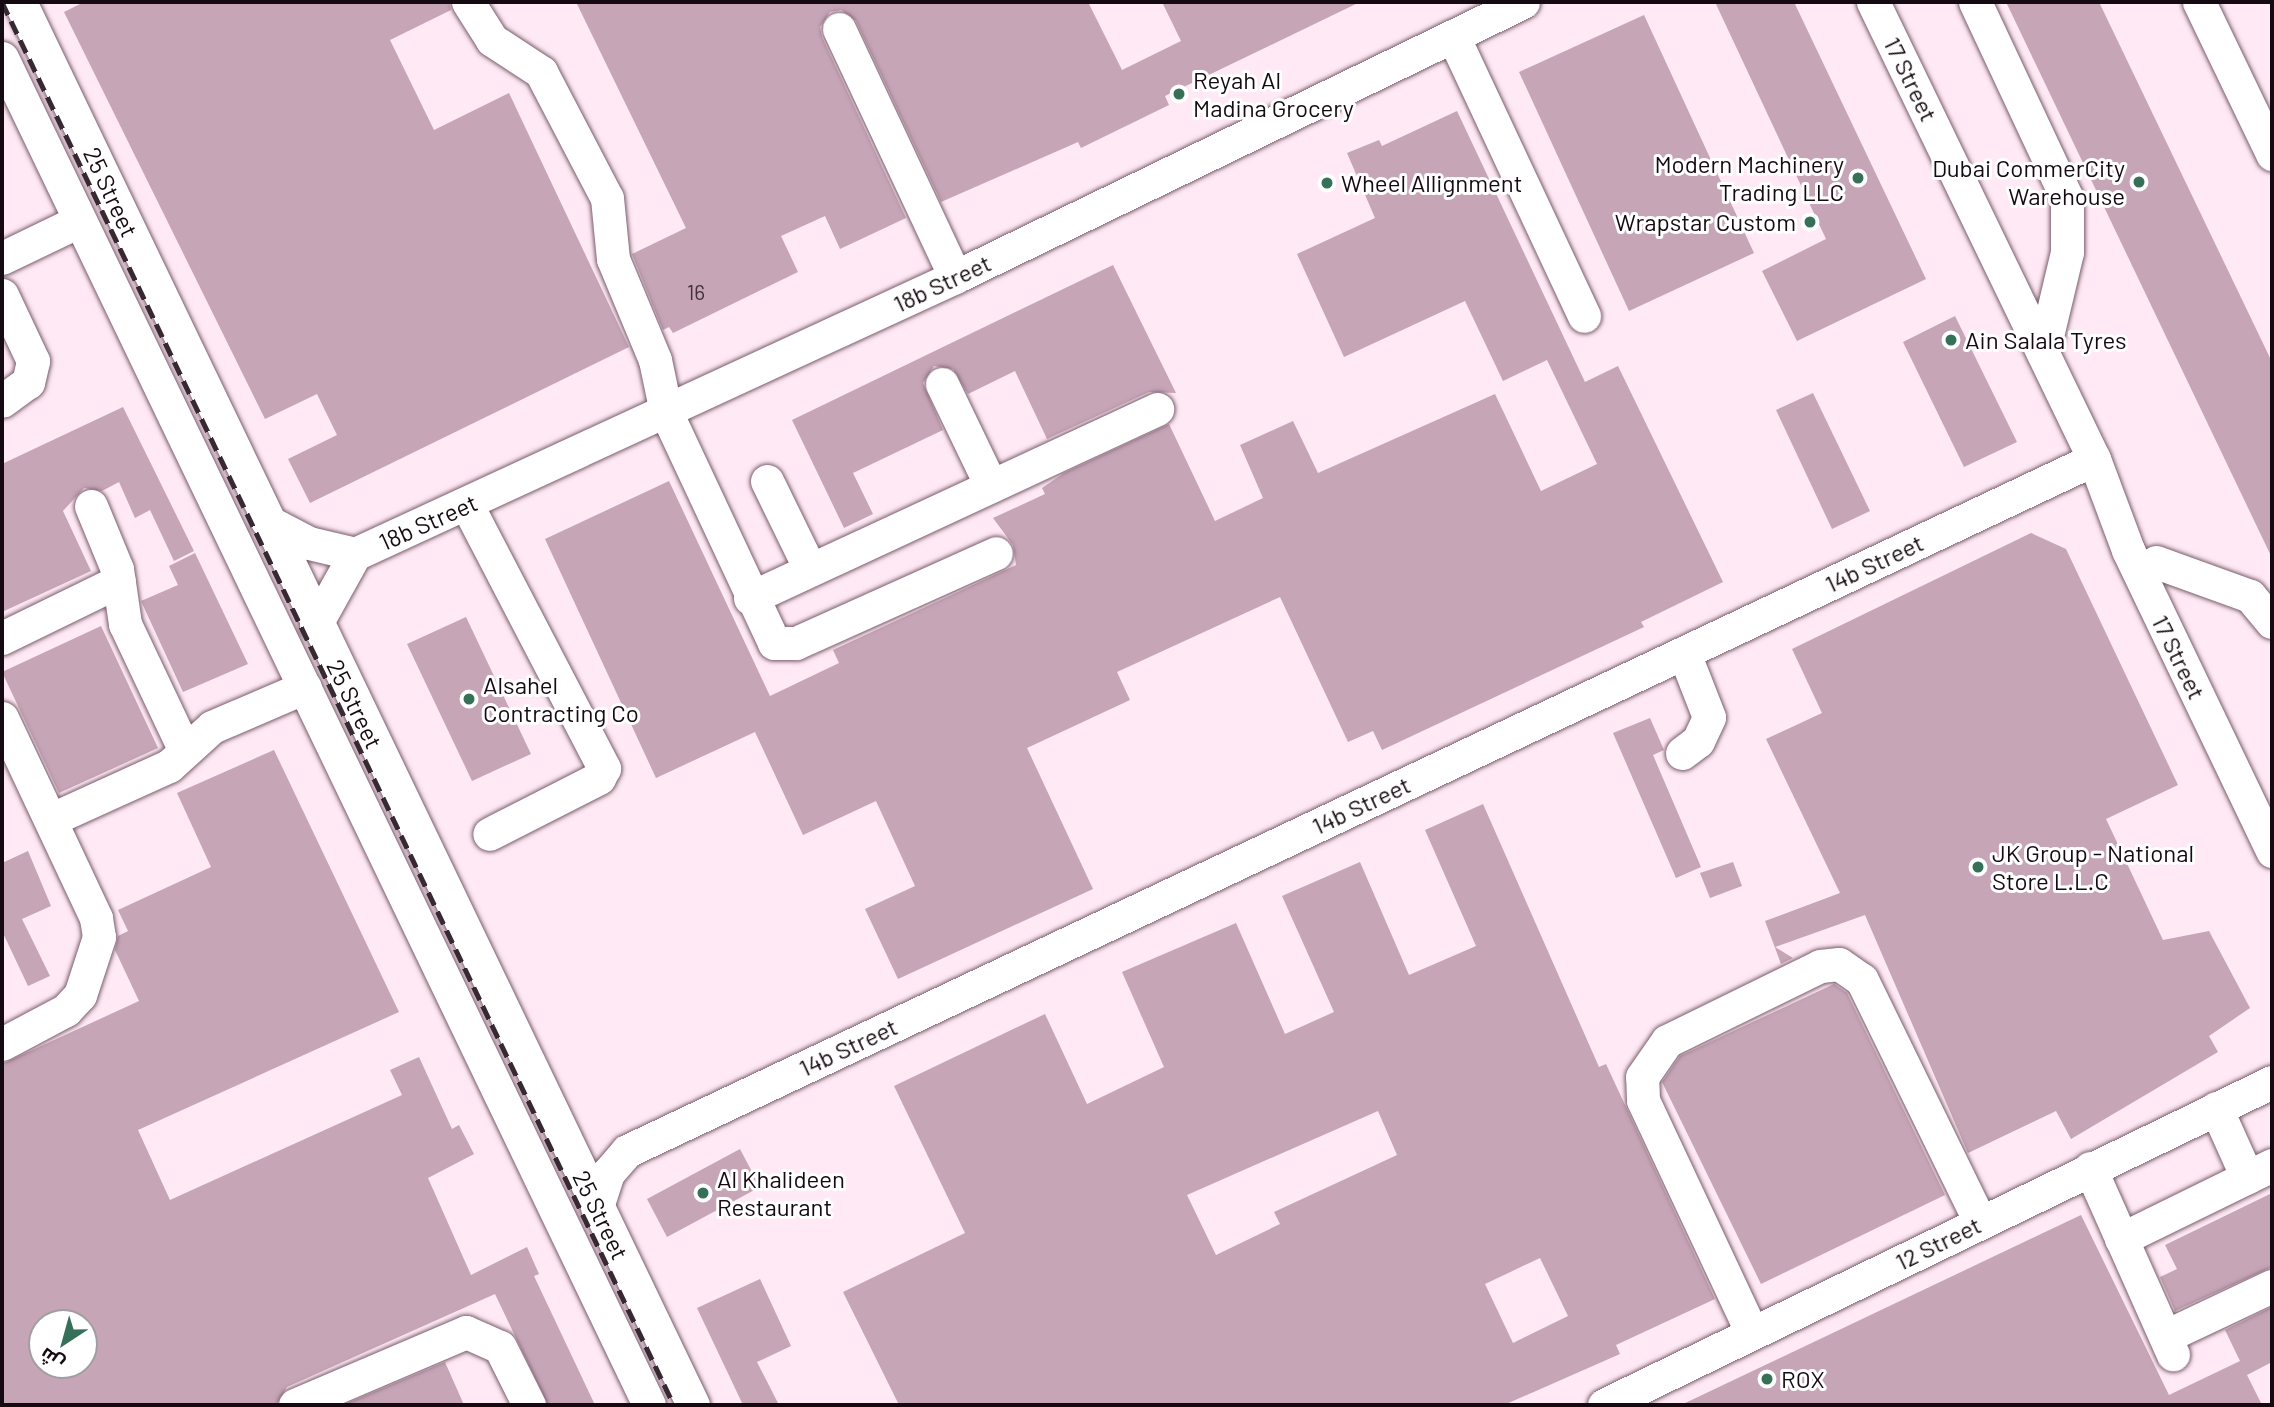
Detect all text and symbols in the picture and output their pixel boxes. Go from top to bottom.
street label: 17 Street [1878,32,1944,126]
place label: Reyah Al Madina Grocery [1193,66,1354,122]
marker: Reyah Al Madina Grocery [1171,86,1187,102]
street label: 25 Street [78,143,144,241]
place label: Modern Machinery Trading LLC [1654,150,1844,206]
place label: Dubai CommerCity Warehouse [1932,154,2125,210]
place label: Wheel Allignment [1341,169,1522,197]
marker: Modern Machinery Trading LLC [1850,170,1866,186]
marker: Dubai CommerCity Warehouse [2131,174,2147,190]
marker: Wheel Allignment [1319,175,1335,191]
place label: Wrapstar Custom [1615,208,1796,236]
marker: Wrapstar Custom [1802,214,1818,230]
street label: 18b Street [889,248,995,318]
house number: 16 [687,279,705,305]
place label: Ain Salala Tyres [1965,326,2127,354]
marker: Ain Salala Tyres [1943,332,1959,348]
street label: 18b Street [374,488,482,556]
street label: 14b Street [1820,528,1928,598]
street label: 17 Street [2146,610,2212,704]
street label: 25 Street [321,655,389,753]
place label: Alsahel Contracting Co [483,671,639,727]
marker: Alsahel Contracting Co [461,691,477,707]
street label: 14b Street [1307,770,1415,840]
place label: JK Group - National Store L.L.C [1992,839,2194,895]
marker: JK Group - National Store L.L.C [1970,859,1986,875]
street label: 14b Street [794,1012,902,1082]
place label: Al Khalideen Restaurant [717,1165,845,1221]
street label: 25 Street [567,1166,635,1264]
marker: Al Khalideen Restaurant [695,1185,711,1201]
street label: 12 Street [1891,1210,1985,1276]
north arrow [28,1309,98,1379]
text: ش [35,1343,68,1376]
place label: ROX [1781,1365,1825,1393]
marker: ROX [1759,1371,1775,1387]

